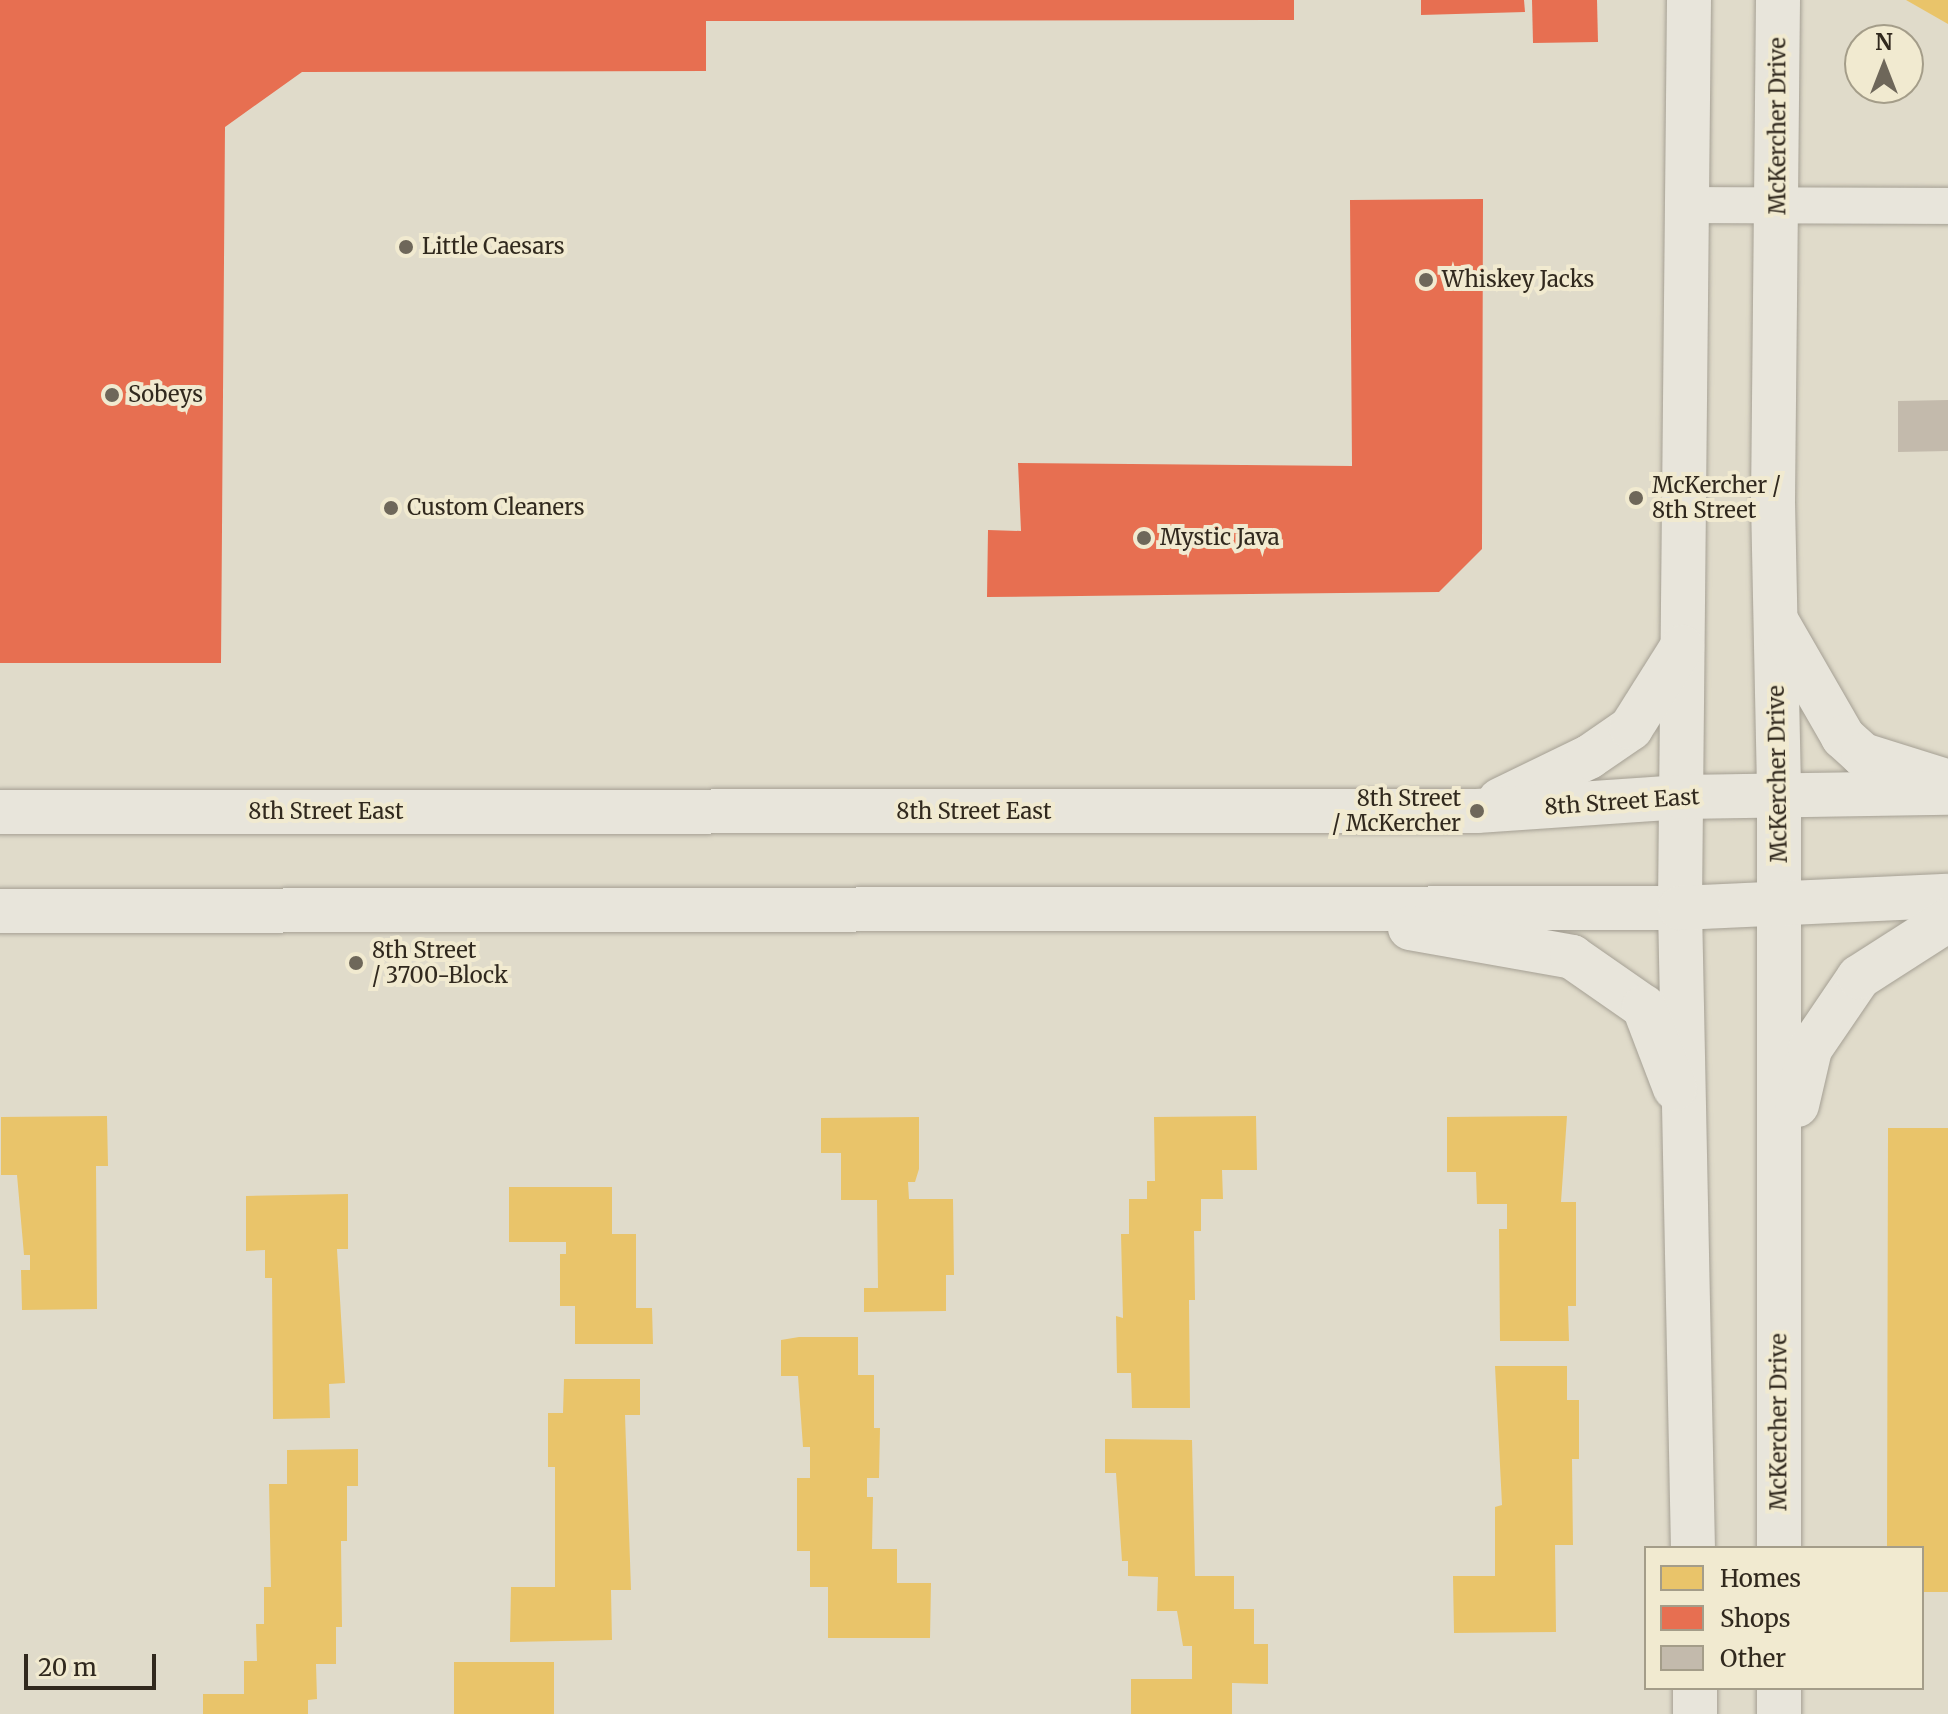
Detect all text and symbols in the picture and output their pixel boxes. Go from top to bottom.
north arrow [1844,24,1924,104]
text: N [1875,28,1893,56]
street label: McKercher Drive [1765,37,1791,215]
place label: Little Caesars [422,234,565,260]
marker: Little Caesars [397,238,415,256]
place label: Whiskey Jacks [1442,267,1594,293]
marker: Whiskey Jacks [1417,271,1435,289]
place label: Sobeys [128,382,203,408]
marker: Sobeys [103,386,121,404]
place label: McKercher / 8th Street [1652,472,1781,524]
marker: McKercher / 8th Street [1627,489,1645,507]
place label: Custom Cleaners [407,495,584,521]
marker: Custom Cleaners [382,499,400,517]
place label: Mystic Java [1160,525,1280,551]
marker: Mystic Java [1135,529,1153,547]
street label: McKercher Drive [1763,685,1793,863]
street label: 8th Street East [1544,783,1700,821]
place label: 8th Street / McKercher [1332,785,1461,836]
street label: 8th Street East [248,799,404,825]
street label: 8th Street East [896,799,1052,825]
marker: 8th Street / McKercher [1468,802,1486,820]
place label: 8th Street / 3700-Block [372,937,508,988]
marker: 8th Street / 3700-Block [347,954,365,972]
street label: McKercher Drive [1766,1333,1792,1511]
legend [1644,1546,1924,1690]
text: Homes [1720,1563,1801,1594]
text: Shops [1720,1603,1791,1634]
scale bar [28,1638,160,1688]
text: Other [1720,1643,1786,1674]
text: 20 m [38,1652,97,1683]

